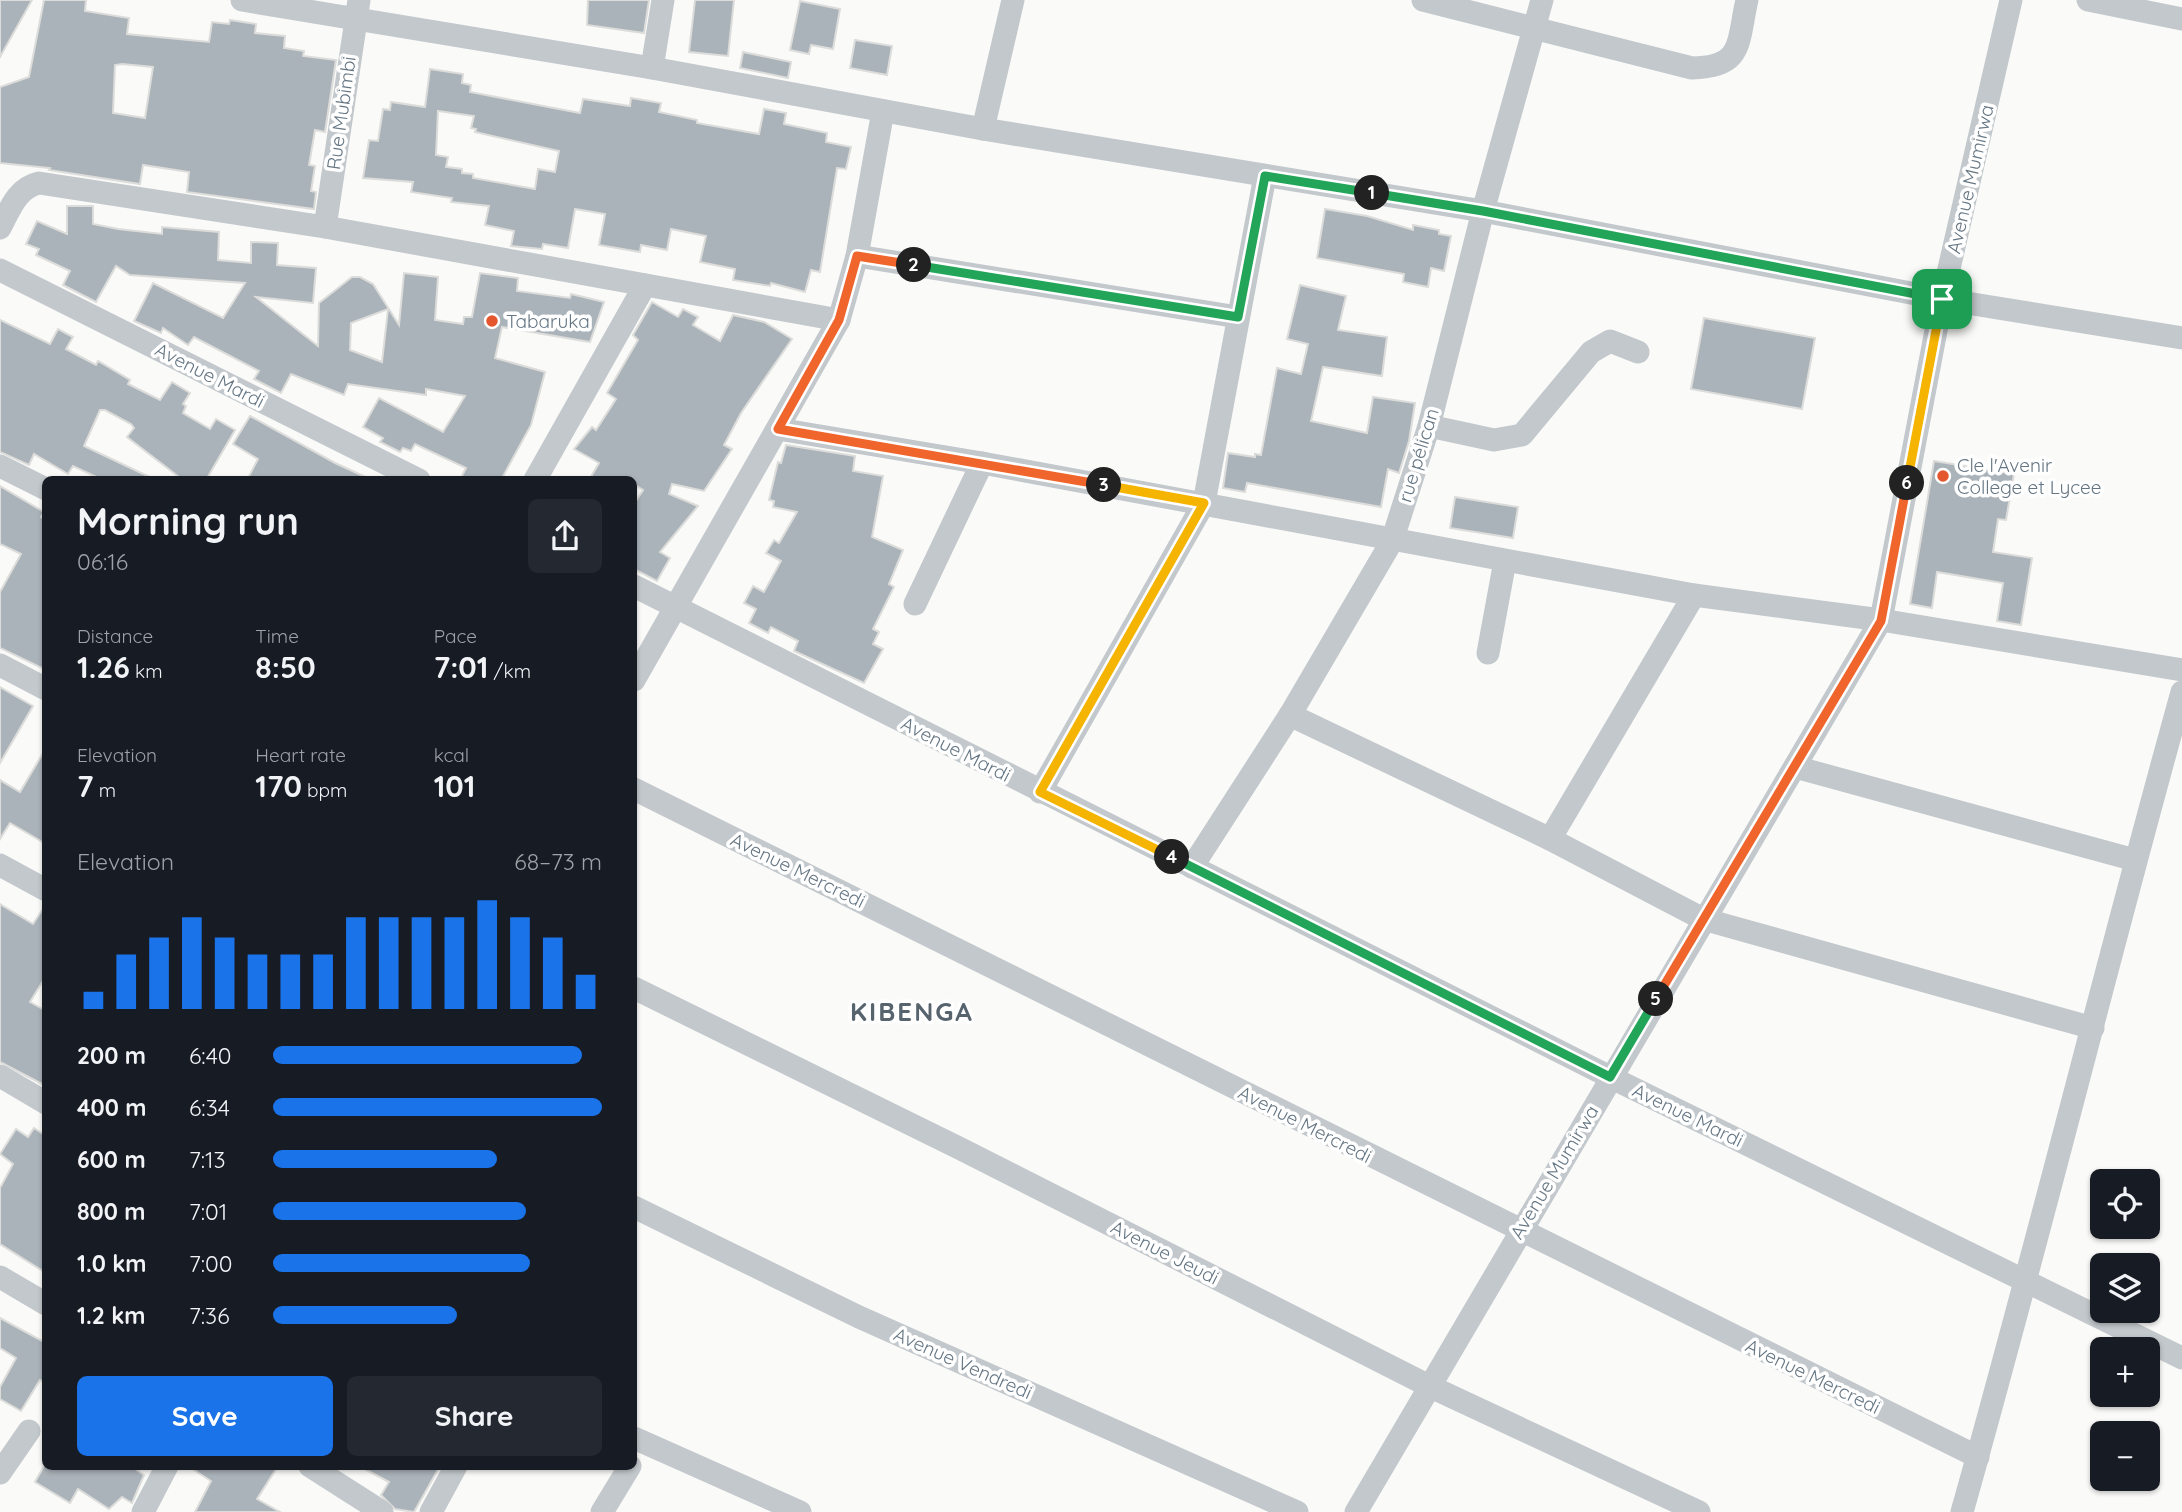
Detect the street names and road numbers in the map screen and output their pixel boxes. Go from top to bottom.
street label: Rue Mubimbi [321,55,361,171]
street label: Avenue Mumirwa [1941,102,1999,256]
street label: Avenue Mardi [151,337,269,413]
street label: rue pélican [1392,405,1444,505]
street label: Avenue Mardi [897,711,1015,787]
street label: Avenue Mercredi [727,827,869,913]
street label: Avenue Mardi [1629,1078,1747,1152]
street label: Avenue Mercredi [1234,1080,1376,1168]
street label: Avenue Mumirwa [1505,1101,1603,1243]
street label: Avenue Jeudi [1107,1214,1223,1290]
street label: Avenue Vendredi [890,1322,1036,1404]
street label: Avenue Mercredi [1742,1333,1884,1419]

